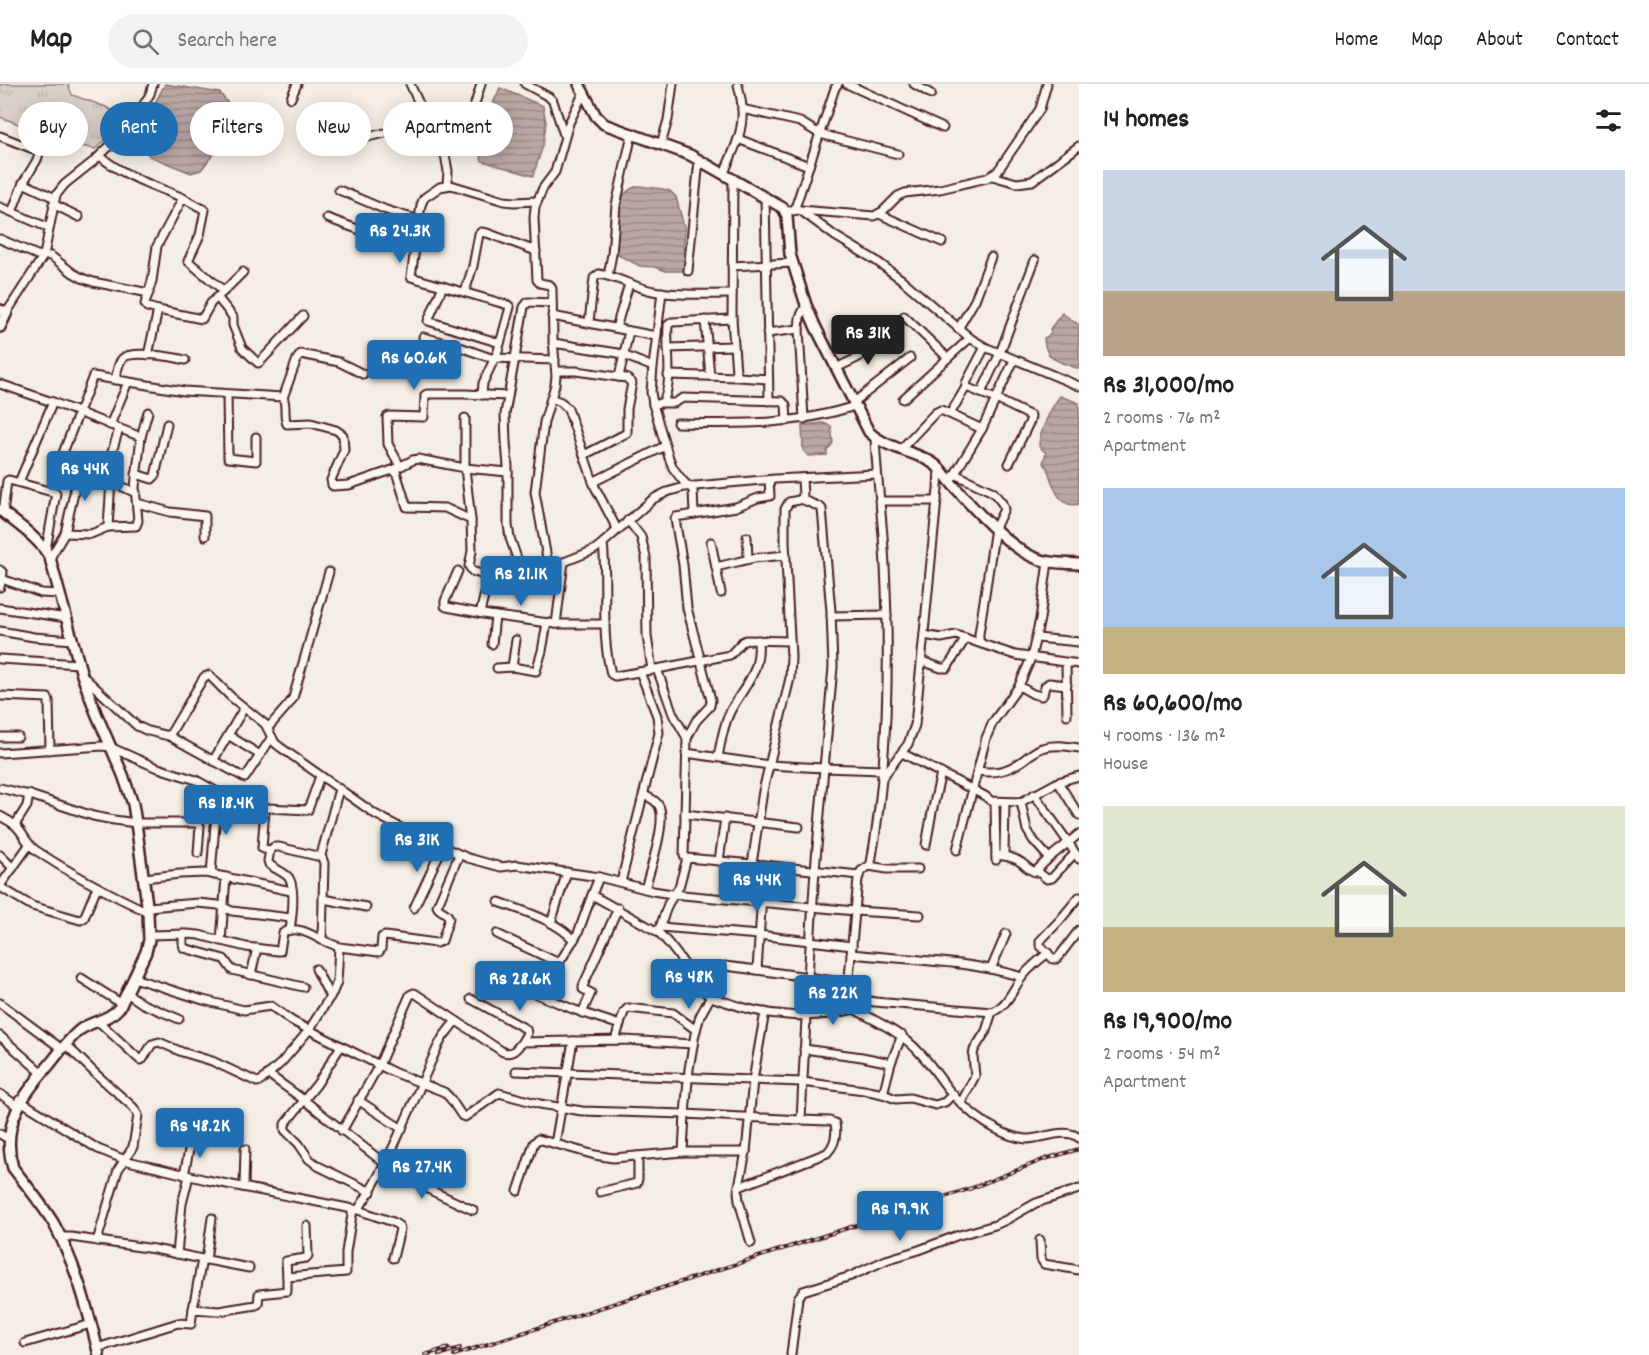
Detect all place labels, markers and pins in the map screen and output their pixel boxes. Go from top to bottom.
pin: Rs 24.3K [338,213,462,264]
pin: Rs 31K [819,315,917,366]
pin: Rs 60.6K [352,340,476,391]
pin: Rs 44K [36,451,134,502]
pin: Rs 21.1K [459,556,583,607]
pin: Rs 18.4K [164,785,288,836]
pin: Rs 31K [368,822,466,873]
pin: Rs 44K [708,862,806,913]
pin: Rs 48K [640,959,738,1010]
pin: Rs 28.6K [458,961,582,1012]
pin: Rs 22K [784,975,882,1026]
pin: Rs 48.2K [138,1108,262,1159]
pin: Rs 27.4K [360,1149,484,1200]
pin: Rs 19.9K [838,1191,962,1242]

